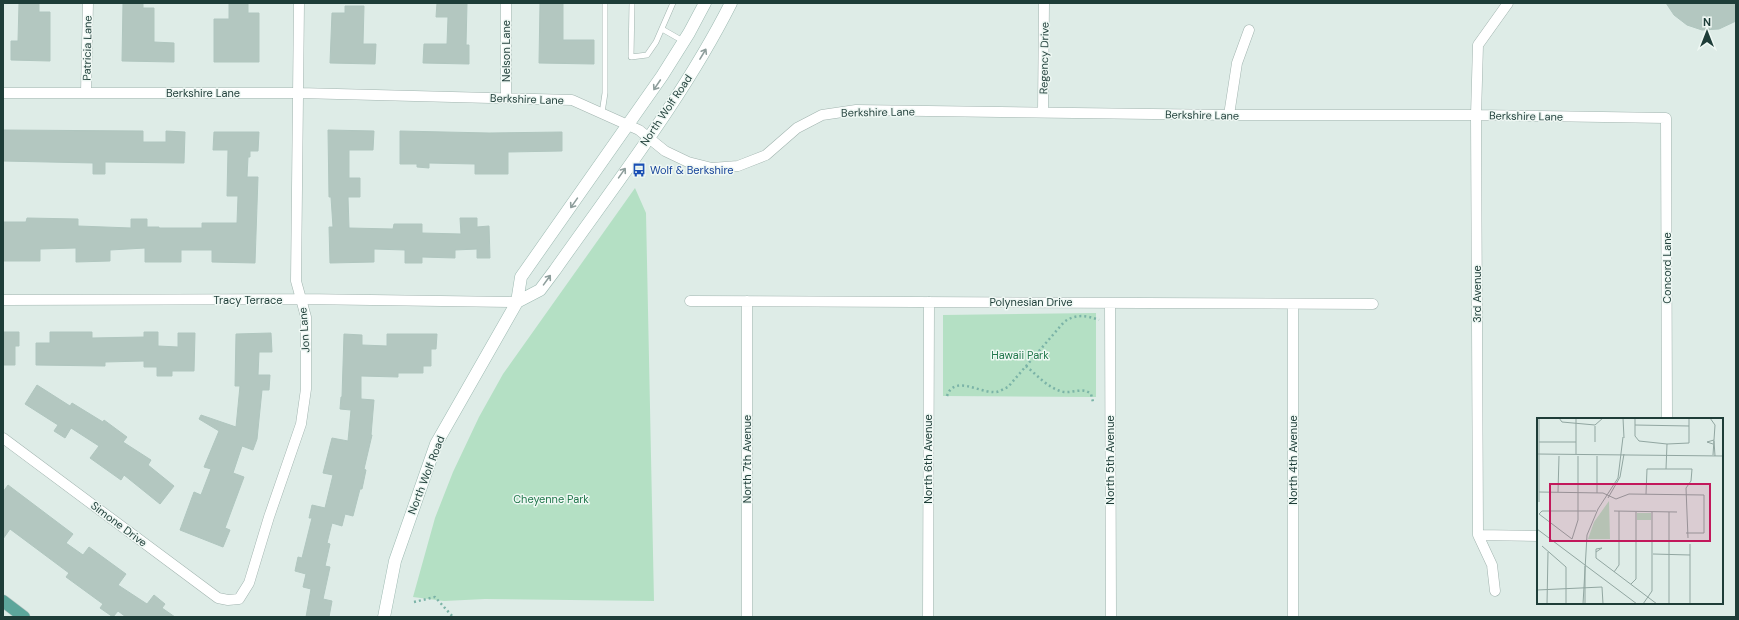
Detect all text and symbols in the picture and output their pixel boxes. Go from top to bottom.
north arrow [1687,12,1727,52]
street label: Patricia Lane [79,15,95,81]
text: N [1703,15,1711,29]
street label: Nelson Lane [499,20,513,82]
street label: Regency Drive [1036,22,1052,94]
one-way arrow [699,49,707,60]
street label: North Wolf Road [637,72,695,148]
one-way arrow [653,79,661,90]
street label: Berkshire Lane [166,86,240,100]
street label: Berkshire Lane [490,91,564,107]
street label: Berkshire Lane [841,104,915,120]
street label: Berkshire Lane [1165,107,1239,123]
street label: Berkshire Lane [1489,108,1563,124]
bus stop icon: Wolf & Berkshire [631,162,647,178]
place label: Wolf & Berkshire [650,163,734,177]
one-way arrow [618,168,627,179]
one-way arrow [570,197,578,208]
street label: Concord Lane [1660,232,1674,304]
street label: 3rd Avenue [1470,265,1484,323]
one-way arrow [543,274,551,285]
street label: Tracy Terrace [213,293,283,307]
street label: Polynesian Drive [989,295,1073,309]
street label: Jon Lane [295,307,313,353]
park label: Hawaii Park [991,348,1049,362]
street label: North 6th Avenue [921,414,935,504]
street label: North 7th Avenue [740,415,754,503]
street label: North 5th Avenue [1103,415,1117,505]
street label: North 4th Avenue [1286,415,1300,505]
inset map [1537,418,1723,604]
street label: North Wolf Road [405,434,447,516]
park label: Cheyenne Park [513,492,589,506]
street label: Simone Drive [88,498,150,550]

